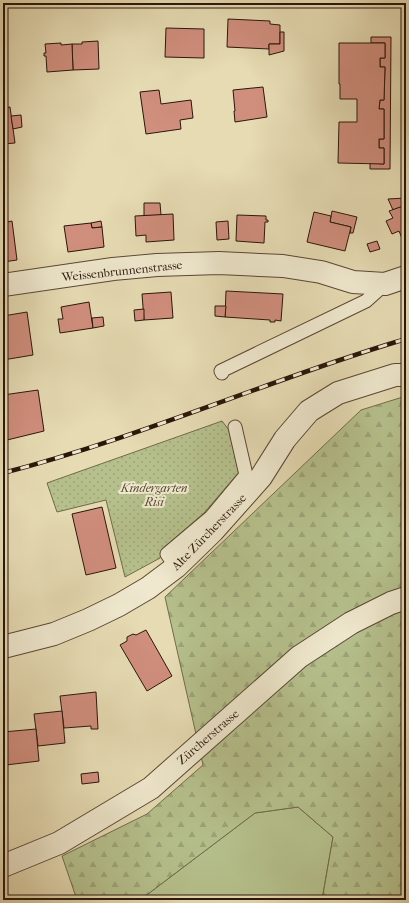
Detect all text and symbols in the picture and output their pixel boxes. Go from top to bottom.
street label: Weissenbrunnenstrasse [60,258,183,284]
park label: Kindergarten Risi [120,481,188,509]
street label: Alte Zürcherstrasse [168,491,249,574]
street label: Zürcherstrasse [174,706,242,768]

